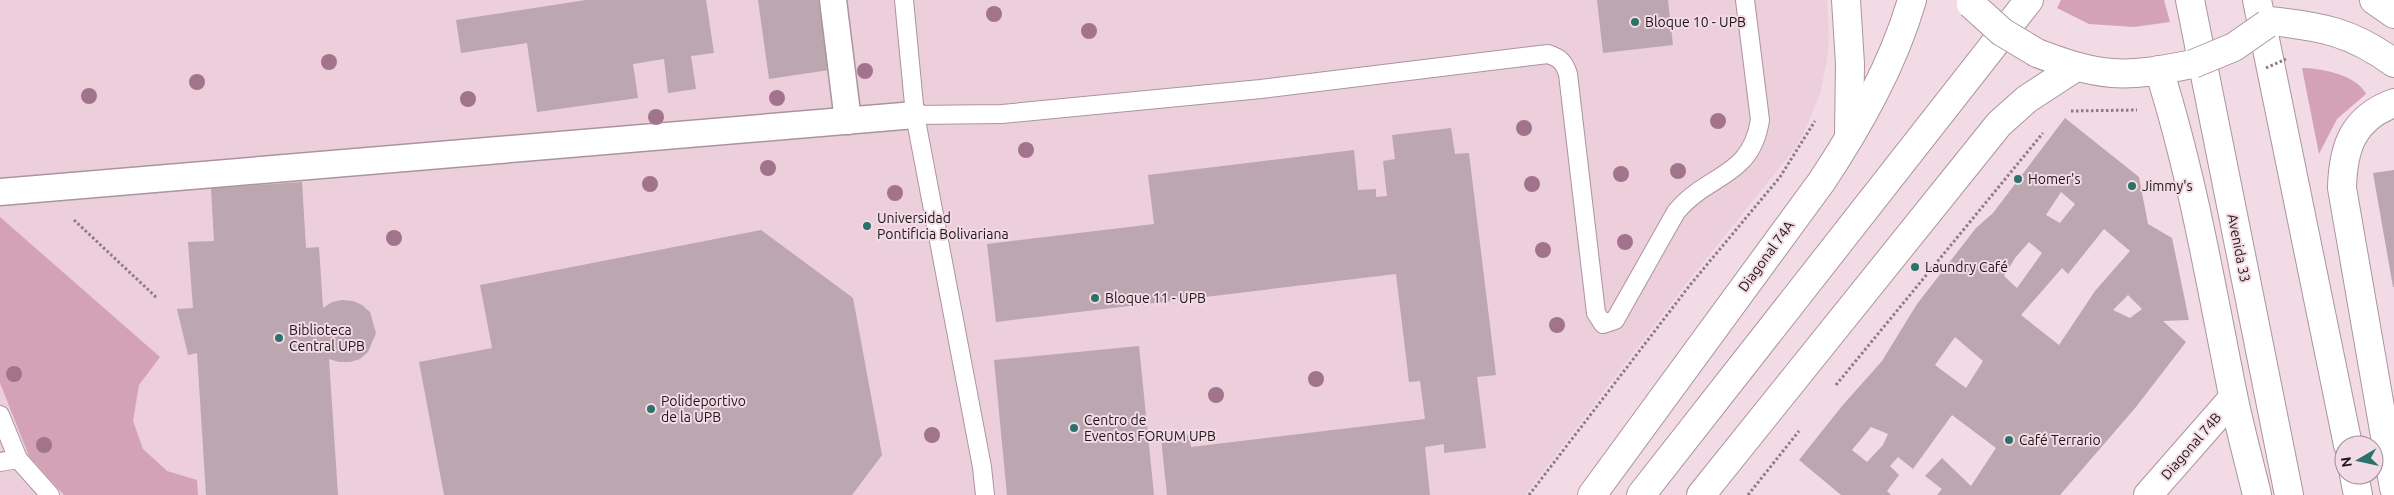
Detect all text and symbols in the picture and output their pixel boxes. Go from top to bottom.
place label: Bloque 10 - UPB [1645,14,1746,30]
marker: Bloque 10 - UPB [1629,16,1641,28]
place label: Homer's [2028,171,2081,187]
marker: Homer's [2012,173,2024,185]
place label: Jimmy's [2142,178,2193,194]
marker: Jimmy's [2126,180,2138,192]
place label: Universidad Pontificia Bolivariana [877,210,1009,242]
street label: Avenida 33 [2225,212,2253,284]
street label: Diagonal 74A [1735,217,1797,295]
marker: Universidad Pontificia Bolivariana [861,220,873,232]
place label: Laundry Café [1925,259,2008,275]
marker: Laundry Café [1909,261,1921,273]
place label: Bloque 11 - UPB [1105,290,1206,306]
marker: Bloque 11 - UPB [1089,292,1101,304]
place label: Biblioteca Central UPB [289,322,365,354]
marker: Biblioteca Central UPB [273,332,285,344]
place label: Polideportivo de la UPB [661,393,746,425]
marker: Polideportivo de la UPB [645,403,657,415]
street label: Diagonal 74B [2158,409,2224,483]
place label: Centro de Eventos FORUM UPB [1084,412,1216,444]
marker: Centro de Eventos FORUM UPB [1068,422,1080,434]
place label: Café Terrario [2019,432,2101,448]
marker: Café Terrario [2003,434,2015,446]
north arrow [2334,435,2384,485]
text: N [2337,456,2355,468]

